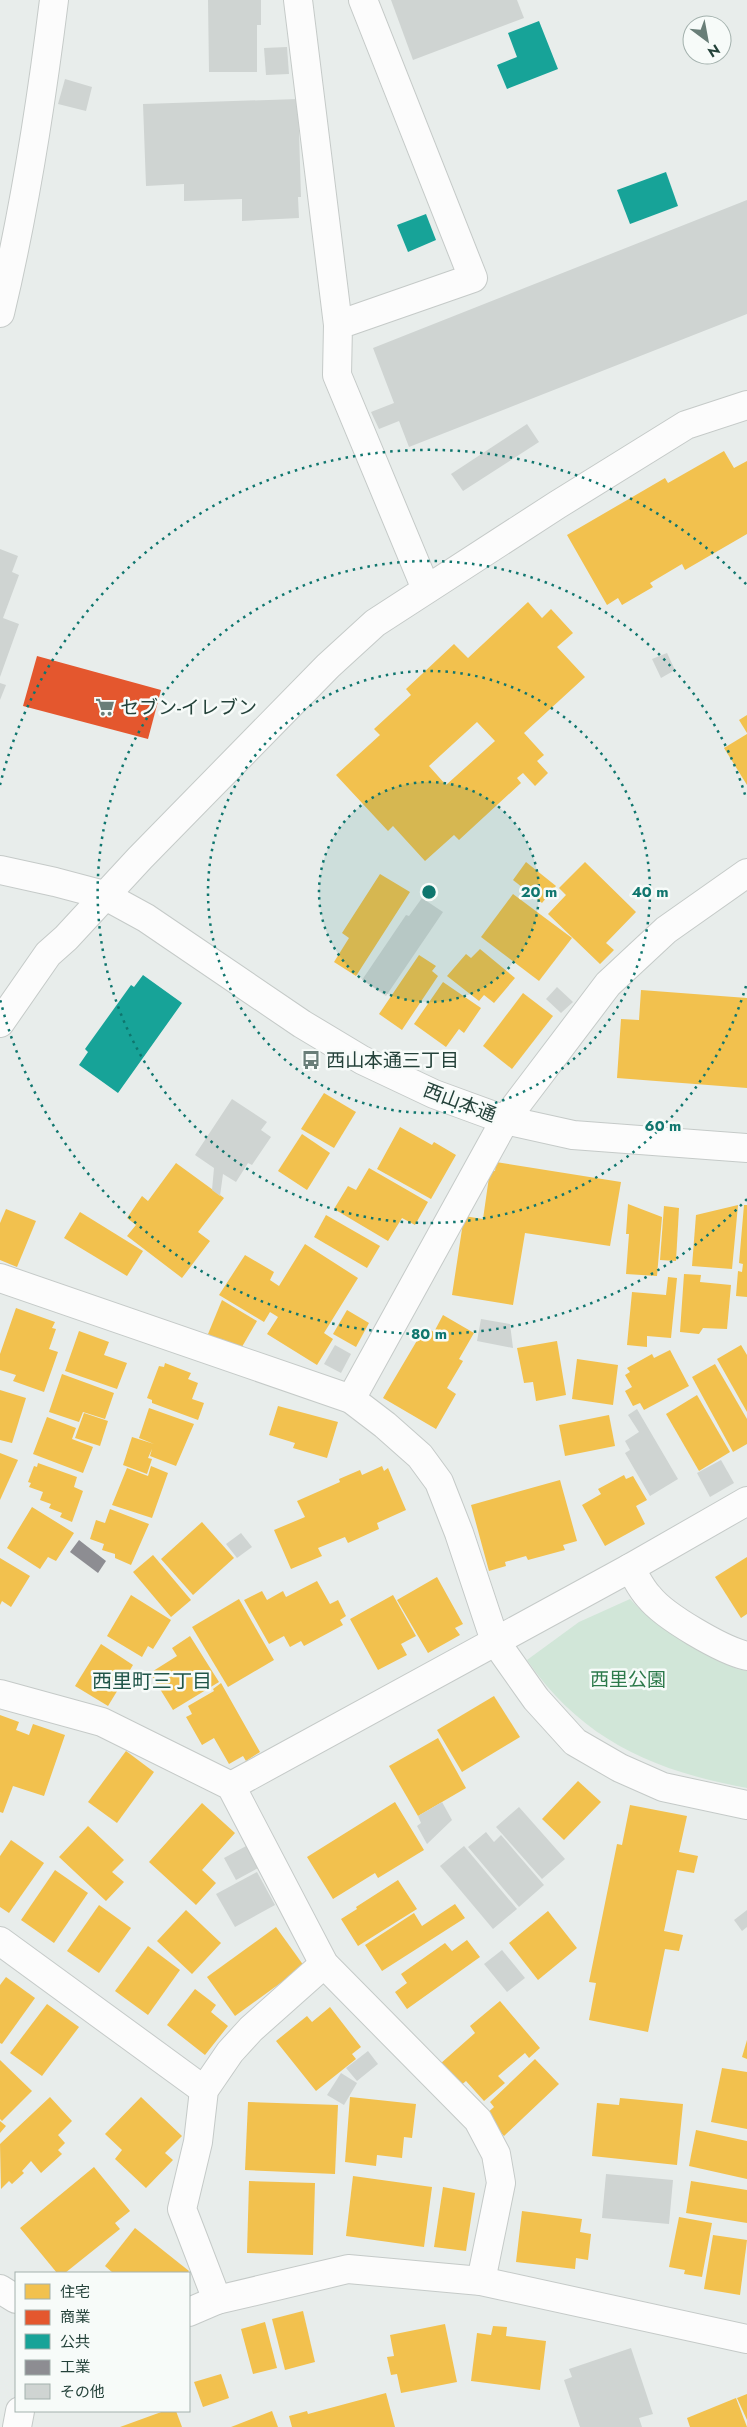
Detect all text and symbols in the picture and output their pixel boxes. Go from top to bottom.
north arrow [682,15,732,65]
text: N [704,40,724,62]
place label: セブン-イレブン [120,694,257,721]
supermarket icon: セブン-イレブン [94,696,116,718]
text: 20 m [521,881,557,903]
text: 40 m [631,881,669,903]
centre of rings [420,883,438,901]
place label: 西山本通三丁目 [326,1047,459,1074]
bus stop icon: 西山本通三丁目 [300,1049,322,1071]
street label: 西山本通 [419,1076,500,1129]
text: 60 m [645,1115,681,1137]
text: 80 m [411,1323,447,1345]
park label: 西里公園 [590,1666,666,1693]
district label: 西里町三丁目 [92,1667,212,1696]
legend [15,2272,190,2412]
text: 住宅 [60,2281,90,2303]
text: 商業 [60,2306,90,2328]
text: 公共 [60,2331,90,2353]
text: 工業 [60,2356,90,2378]
text: その他 [60,2381,105,2403]

